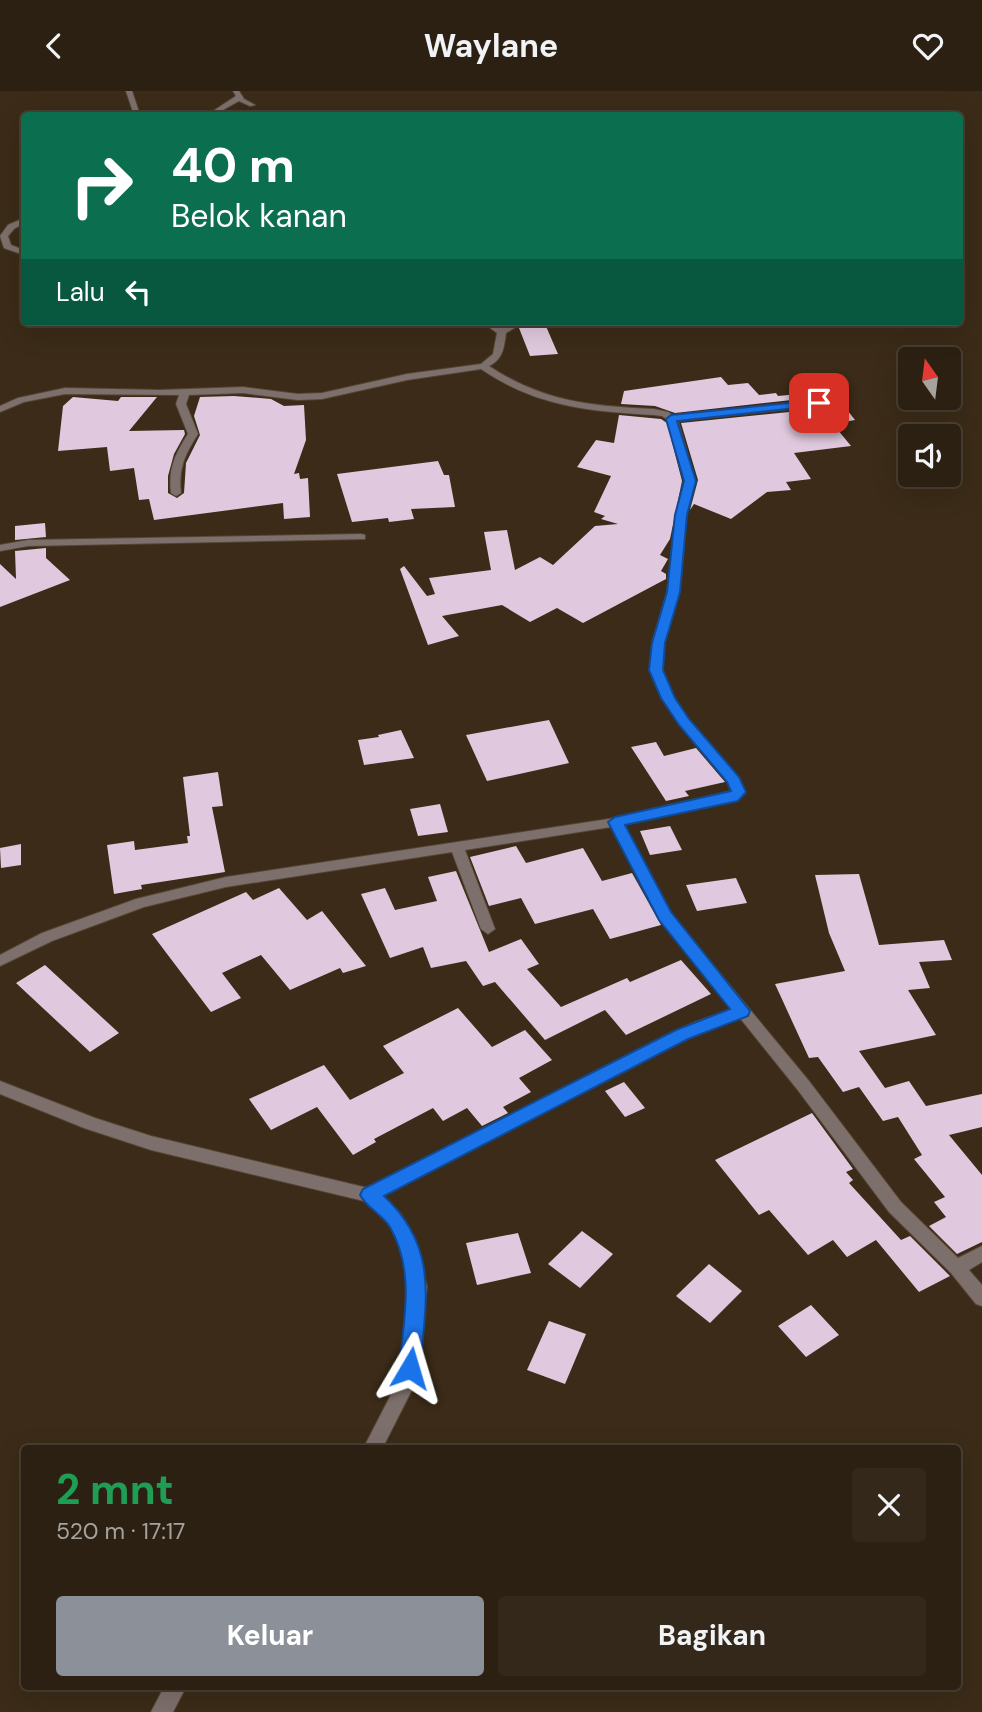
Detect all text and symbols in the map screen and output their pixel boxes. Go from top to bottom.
text: Waylane [424,25,558,67]
icon: back [35,27,73,65]
icon: heart [909,27,947,65]
text: 40 m [171,133,295,197]
icon: right [56,140,147,231]
text: Belok kanan [171,195,347,237]
icon: left [119,273,157,311]
text: Lalu [56,275,105,309]
north arrow [898,347,961,409]
map controls [898,347,961,487]
pin [789,373,849,433]
icon: arrive [800,384,838,422]
button: sound [898,424,961,487]
position arrow [373,1331,447,1405]
text: 2 mnt [56,1462,174,1517]
button: close [852,1468,926,1542]
text: 520 m · 17:17 [56,1516,185,1546]
button: Keluar [56,1596,484,1676]
button: Bagikan [498,1596,926,1676]

